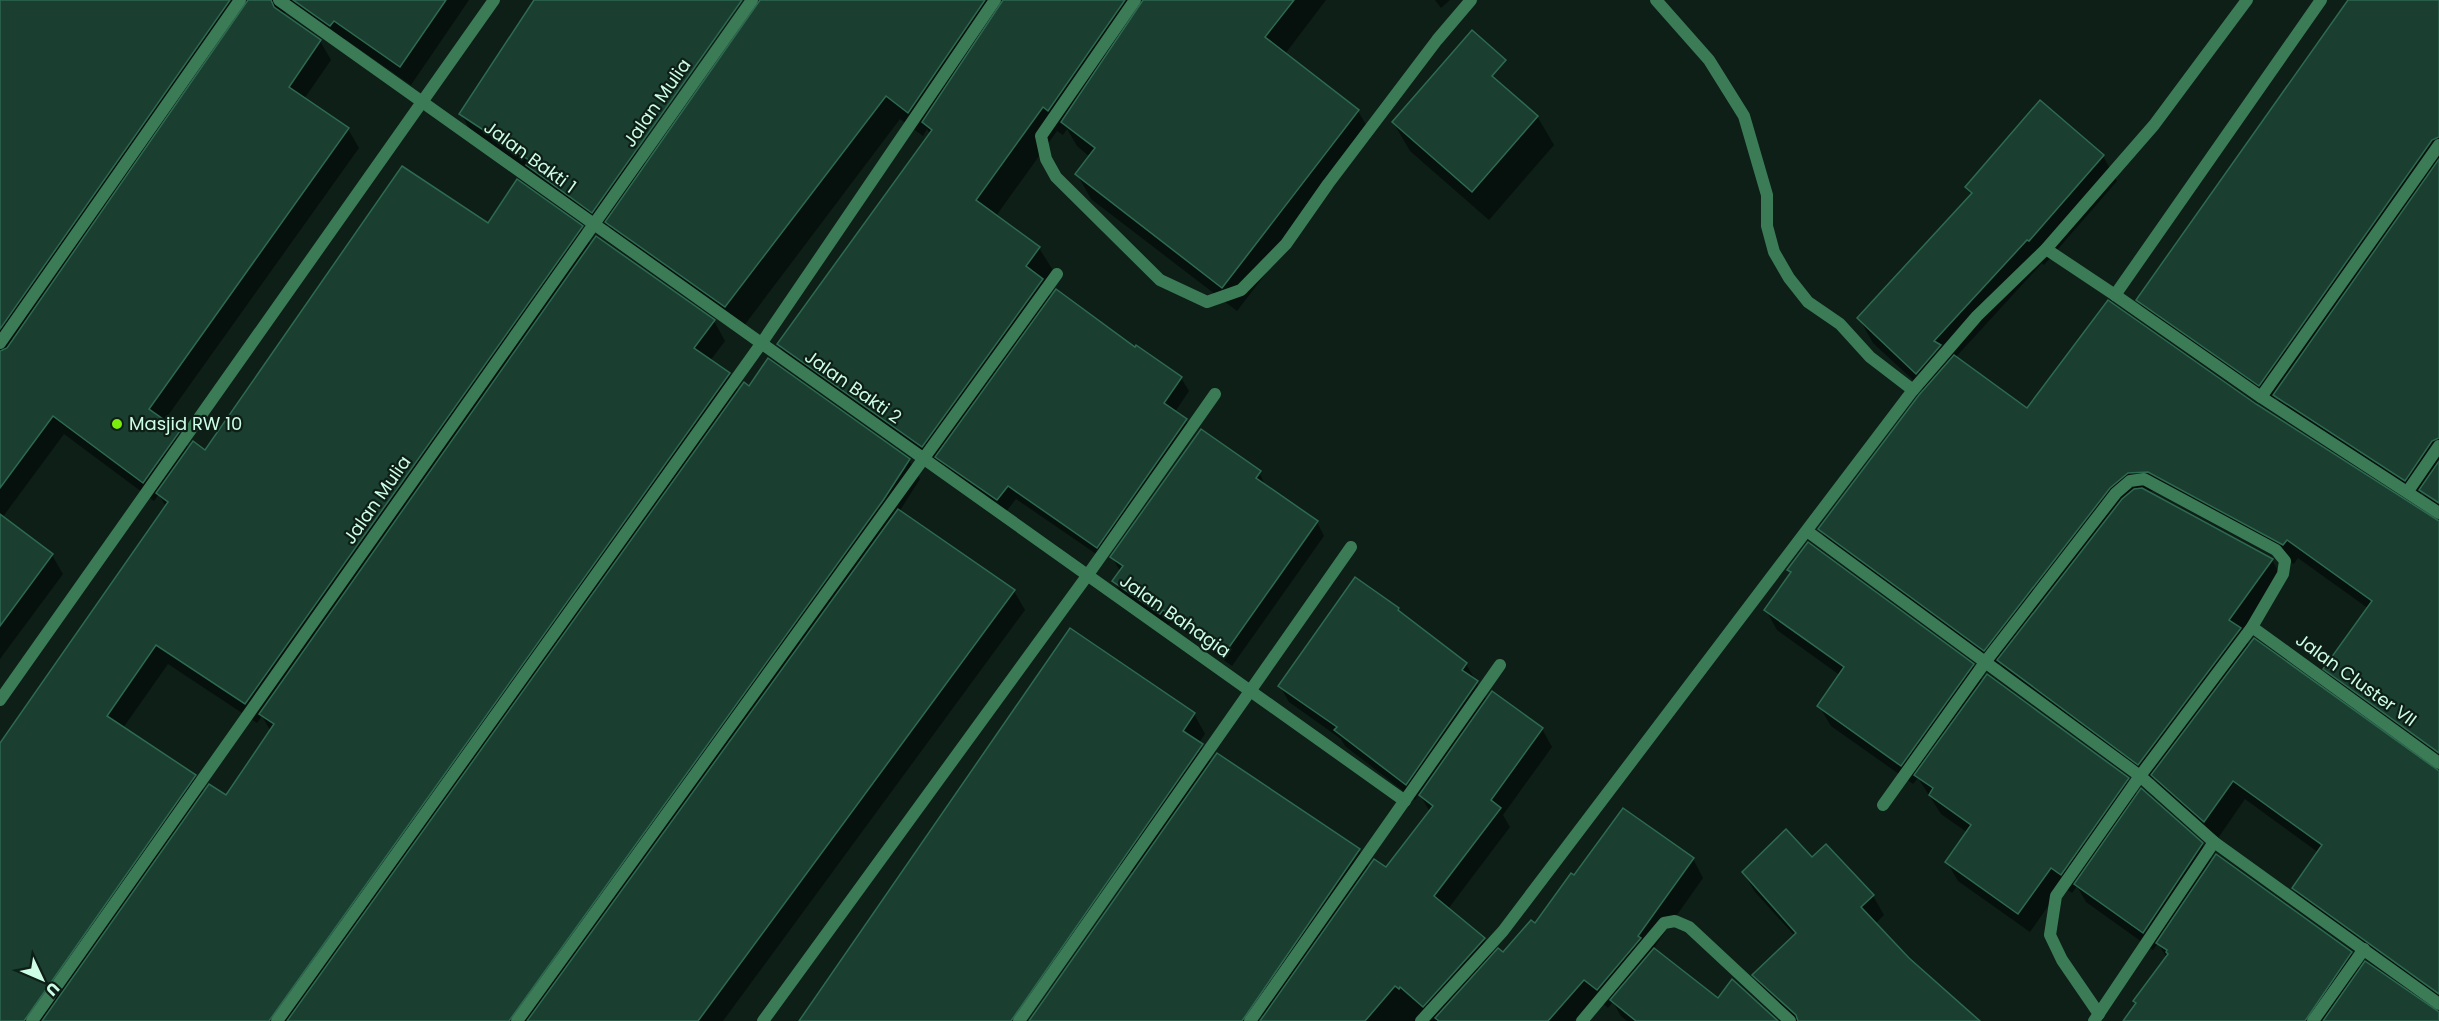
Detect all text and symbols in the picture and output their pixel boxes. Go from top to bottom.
street label: Jalan Mulia [617,53,696,152]
street label: Jalan Bakti 1 [479,115,582,199]
street label: Jalan Bakti 2 [800,344,907,429]
place label: Masjid RW 10 [129,411,242,436]
marker: Masjid RW 10 [110,417,124,431]
street label: Jalan Mulia [337,450,416,549]
street label: Jalan Bahagia [1115,568,1236,663]
street label: Jalan Cluster VII [2291,627,2422,732]
north arrow [12,949,72,1009]
text: U [40,977,65,1001]

